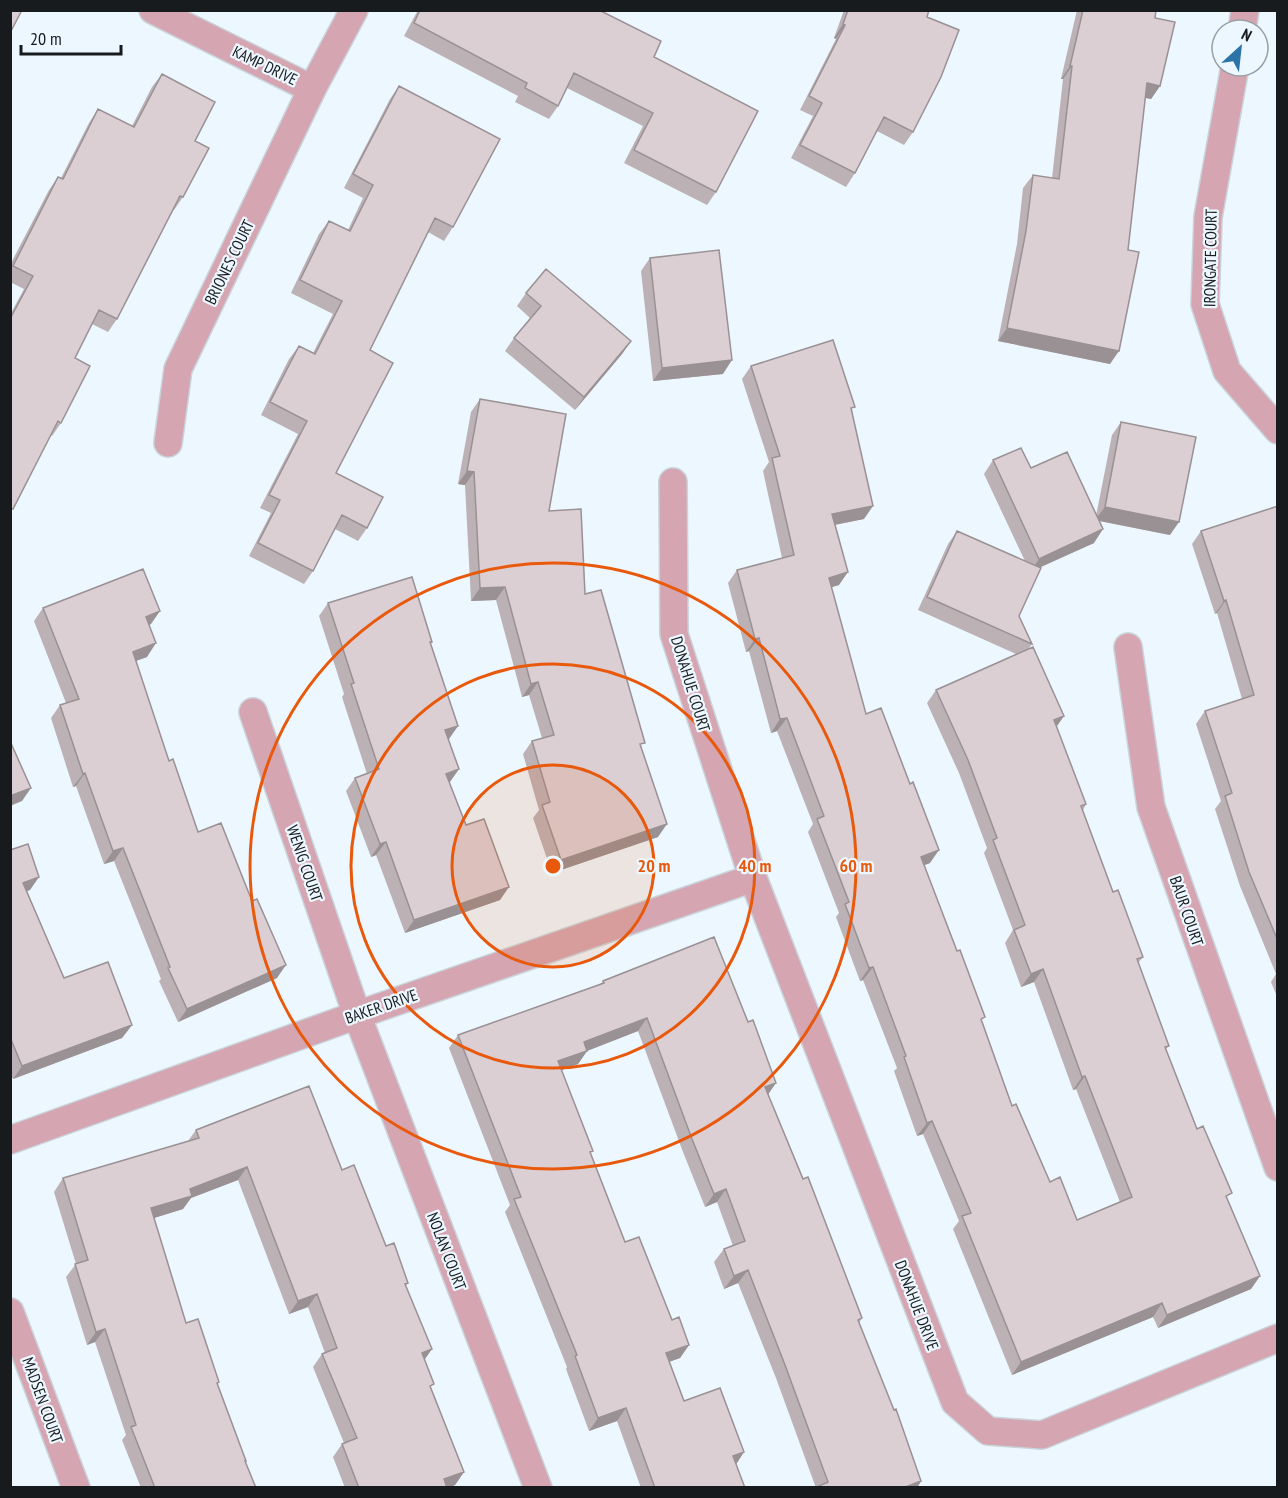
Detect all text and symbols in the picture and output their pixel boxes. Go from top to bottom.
scale bar [21,18,122,56]
north arrow [1210,18,1270,78]
text: N [1238,24,1255,46]
text: 20 m [30,27,62,50]
street label: KAMP DRIVE [229,41,301,89]
street label: IRONGATE COURT [1199,209,1221,307]
street label: BRIONES COURT [200,216,258,308]
street label: DONAHUE COURT [667,634,715,734]
street label: WENIG COURT [283,822,327,904]
text: 20 m [638,854,670,877]
text: 40 m [739,854,771,877]
text: 60 m [840,854,872,877]
centre of rings [543,856,563,876]
street label: BAUR COURT [1166,873,1208,949]
street label: BAKER DRIVE [342,984,420,1028]
street label: NOLAN COURT [423,1209,471,1293]
street label: DONAHUE DRIVE [891,1257,943,1353]
street label: MADSEN COURT [18,1354,68,1446]

